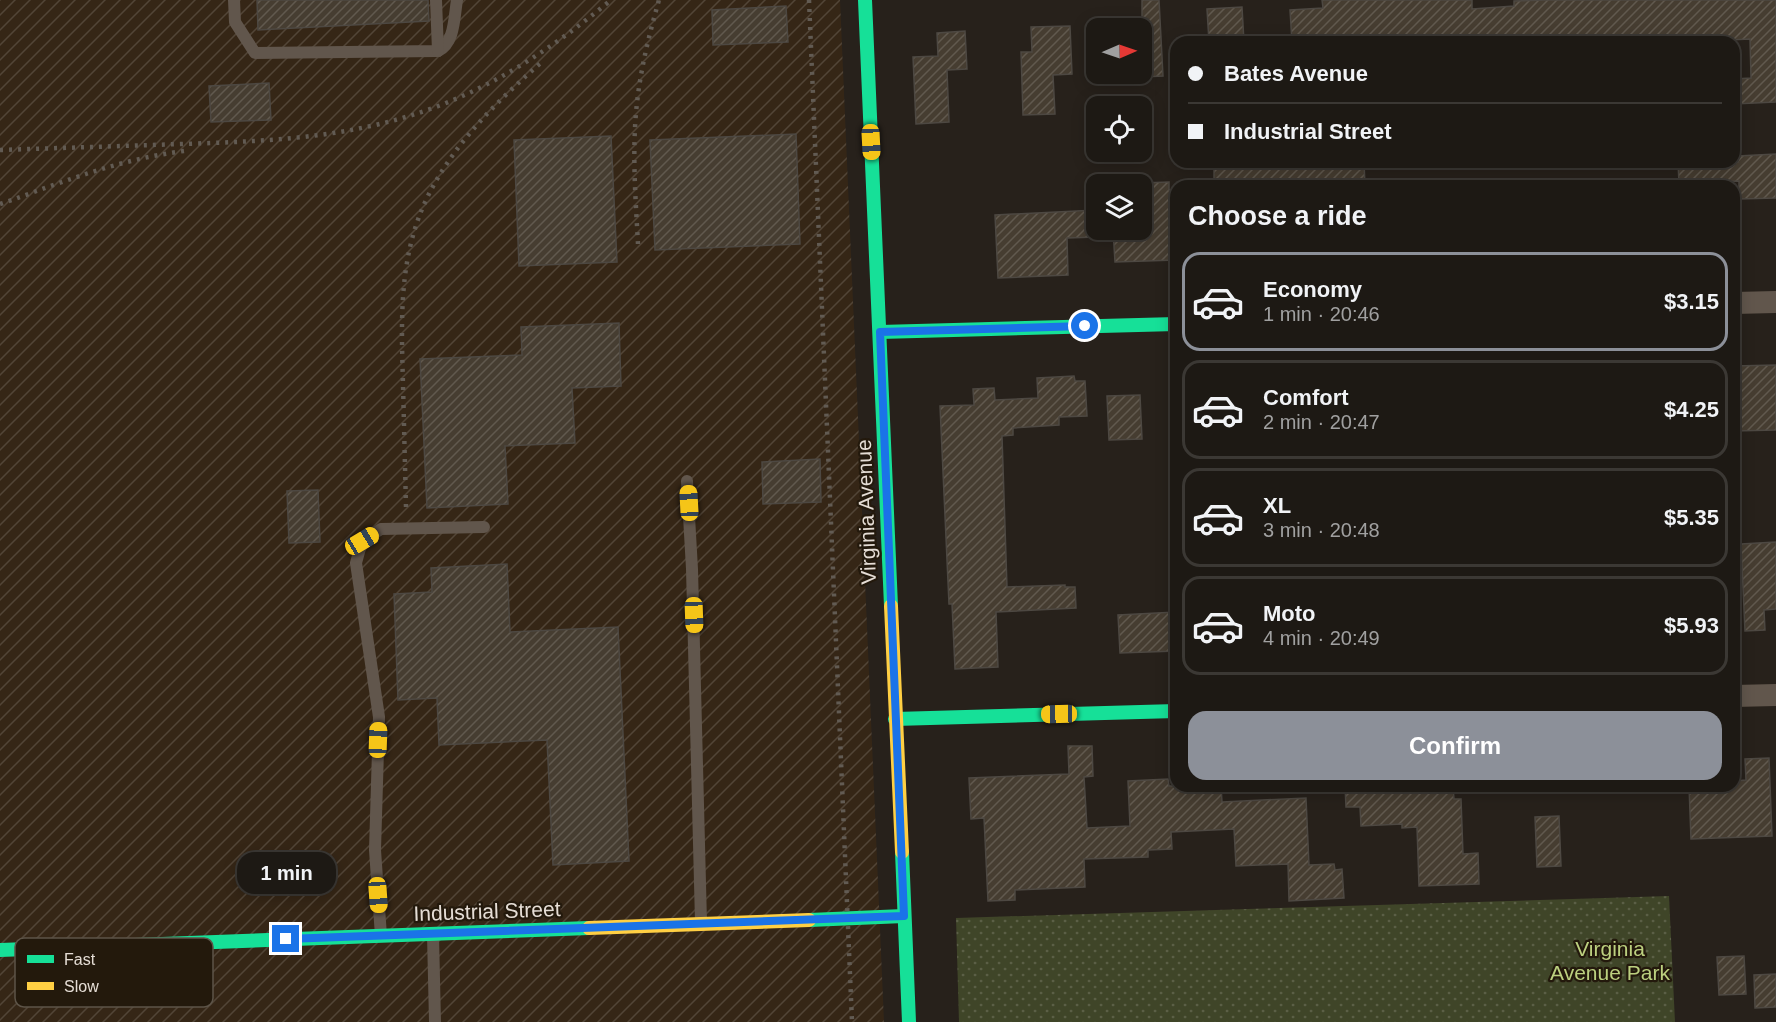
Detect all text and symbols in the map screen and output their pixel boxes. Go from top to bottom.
north arrow [1086,18,1152,84]
map controls [1086,18,1152,240]
text: Bates Avenue [1224,61,1368,86]
button: locate [1086,96,1152,162]
text: Industrial Street [1224,119,1391,144]
car [861,124,881,160]
button: layers [1086,174,1152,240]
text: Choose a ride [1188,201,1367,231]
icon: car [1191,275,1245,329]
text: Economy [1263,277,1362,302]
text: $3.15 [1664,289,1719,314]
text: 1 min · 20:46 [1263,303,1380,325]
route start [1071,312,1098,339]
icon: car [1191,383,1245,437]
text: Comfort [1263,385,1349,410]
text: $4.25 [1664,397,1719,422]
text: 2 min · 20:47 [1263,411,1380,433]
street label: Virginia Avenue [852,439,880,585]
car [679,485,699,521]
icon: car [1191,491,1245,545]
text: XL [1263,493,1291,518]
text: $5.35 [1664,505,1719,530]
text: 3 min · 20:48 [1263,519,1380,541]
car [342,524,382,558]
car [684,597,704,633]
icon: car [1191,599,1245,653]
text: Moto [1263,601,1316,626]
text: $5.93 [1664,613,1719,638]
text: 4 min · 20:49 [1263,627,1380,649]
car [1041,705,1077,723]
button: Confirm [1188,711,1722,780]
car [368,722,388,758]
callout: 1 min [236,852,336,894]
text: 1 min [260,862,313,884]
car [368,876,388,914]
street label: Industrial Street [413,897,561,925]
route end [272,925,299,952]
park label: Virginia Avenue Park [1550,937,1670,984]
legend [15,938,213,1007]
text: Fast [64,951,96,968]
text: Slow [64,978,99,995]

